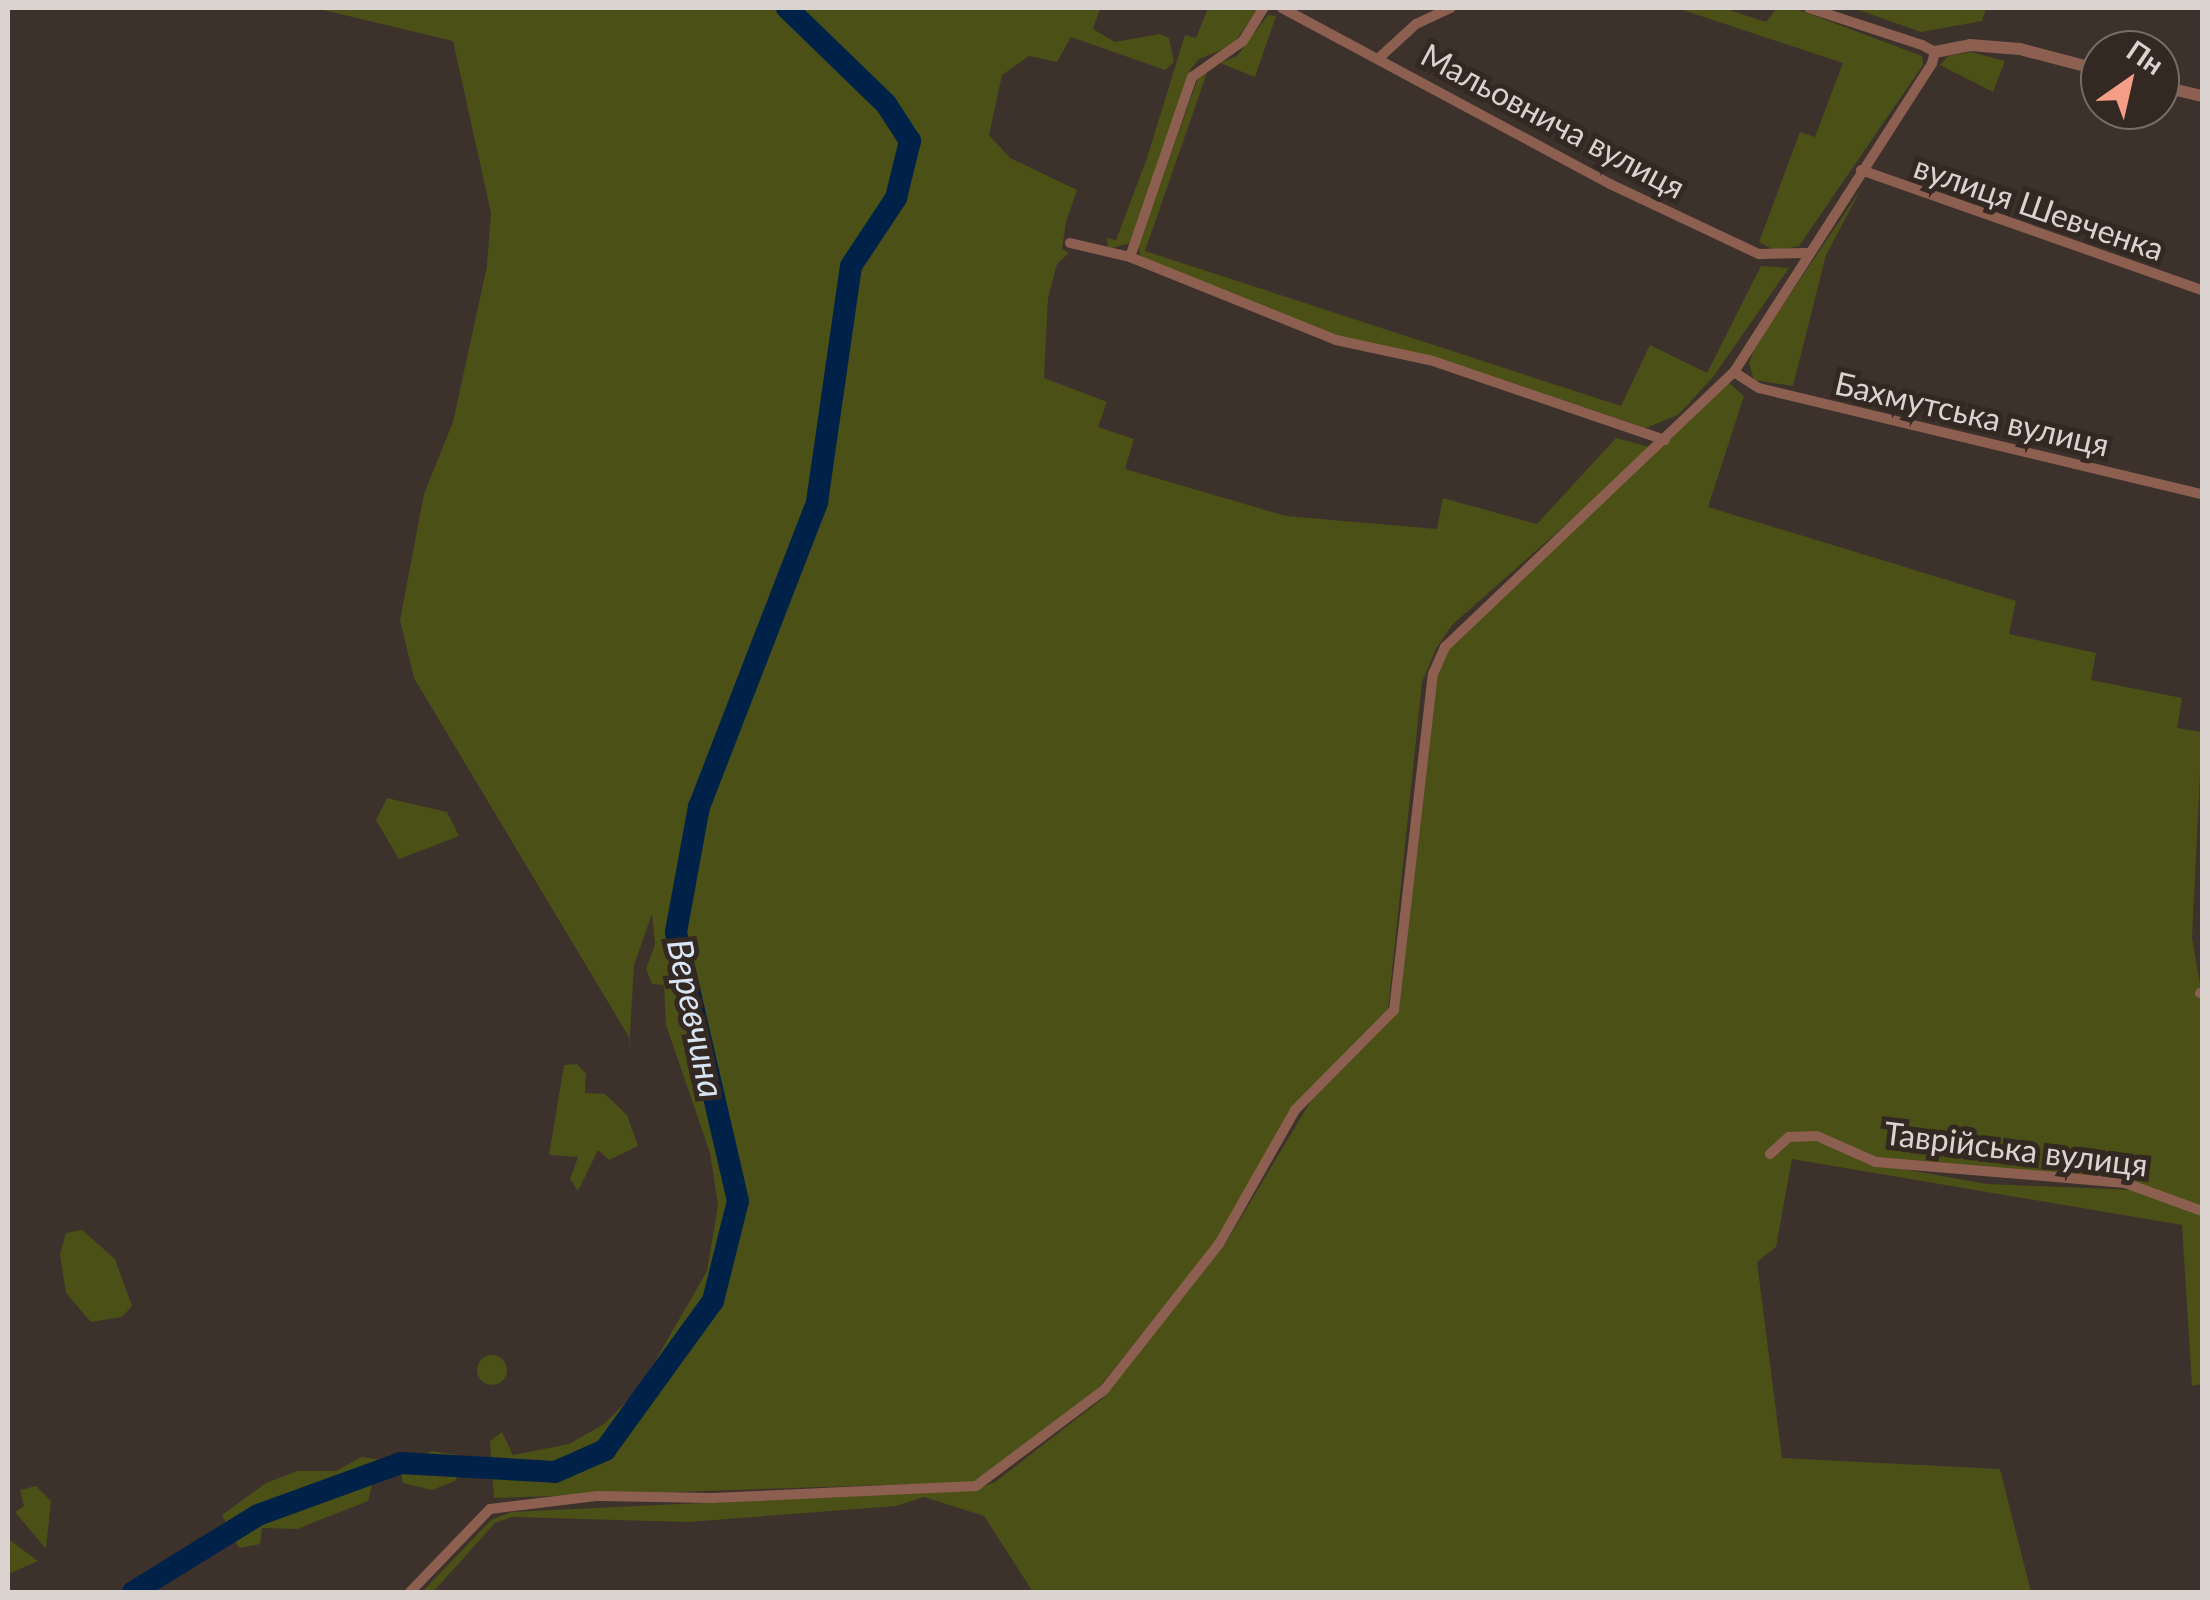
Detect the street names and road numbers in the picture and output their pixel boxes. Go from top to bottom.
street label: Мальовнича вулиця [1415,35,1691,207]
street label: вулиця Шевченка [1909,147,2169,269]
street label: Бахмутська вулиця [1831,364,2113,464]
street label: Таврійська вулиця [1882,1114,2150,1184]

